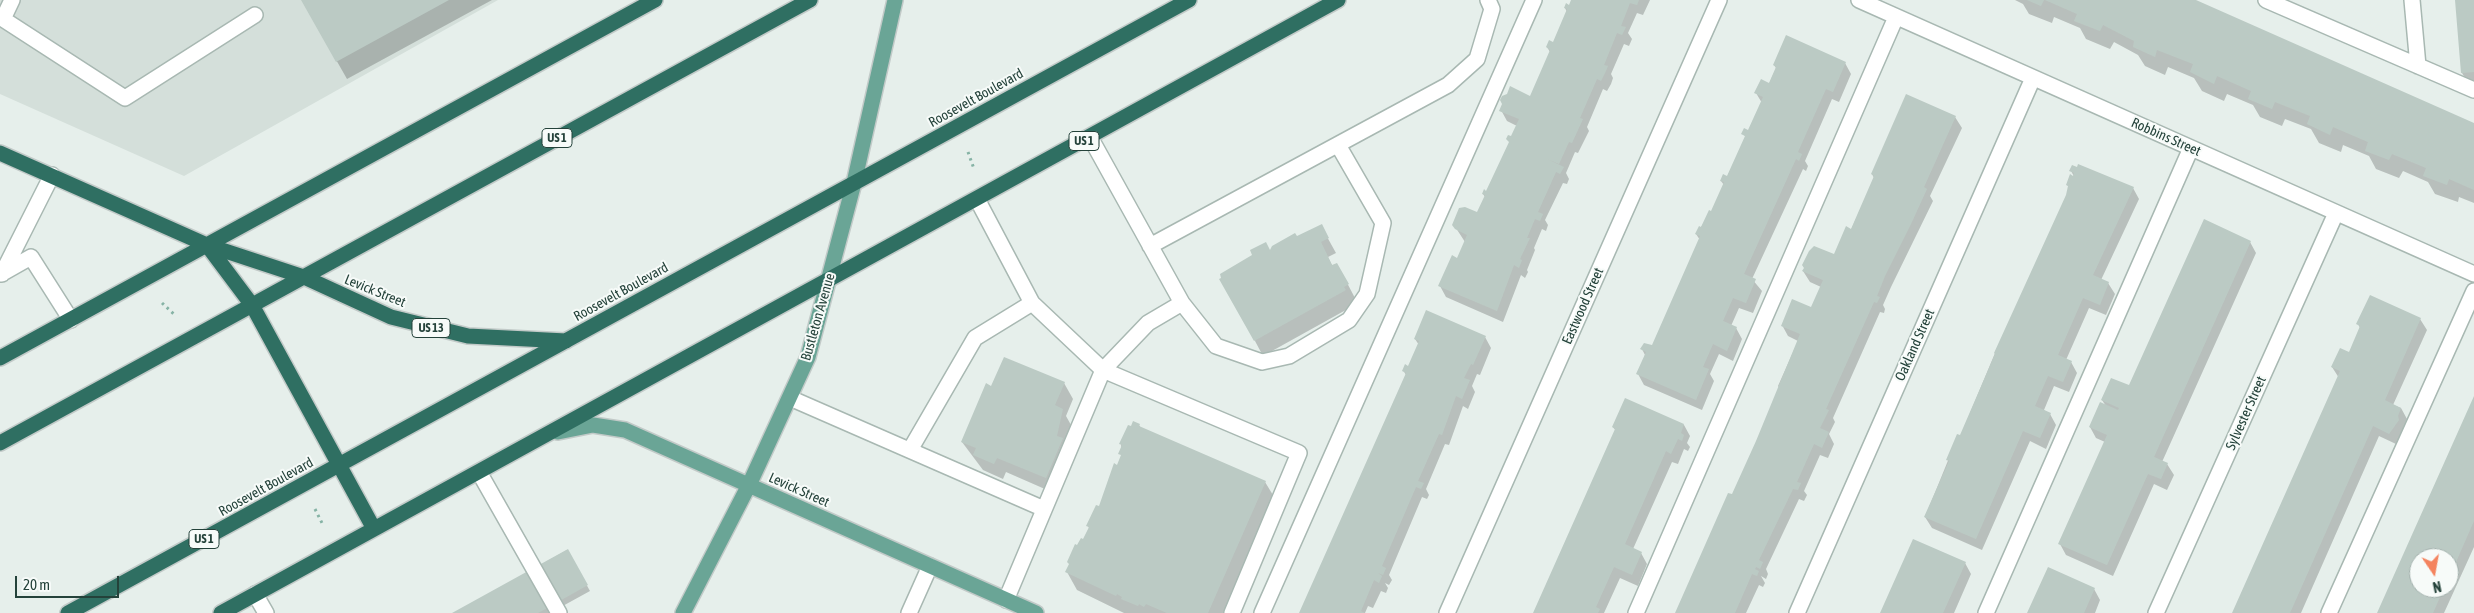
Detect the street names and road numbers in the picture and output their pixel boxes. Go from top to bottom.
street label: Roosevelt Boulevard [926,65,1026,131]
street label: Robbins Street [2129,114,2203,160]
road number: US 1 [542,128,572,148]
road number: US 1 [1069,132,1099,150]
street label: Roosevelt Boulevard [571,259,671,325]
street label: Eastwood Street [1559,265,1607,347]
street label: Levick Street [342,271,408,311]
street label: Bustleton Avenue [797,271,839,363]
street label: Oakland Street [1892,306,1938,384]
road number: US 13 [412,318,450,338]
street label: Sylvester Street [2222,373,2270,453]
street label: Roosevelt Boulevard [216,454,316,520]
street label: Levick Street [766,469,832,511]
road number: US 1 [189,530,219,548]

